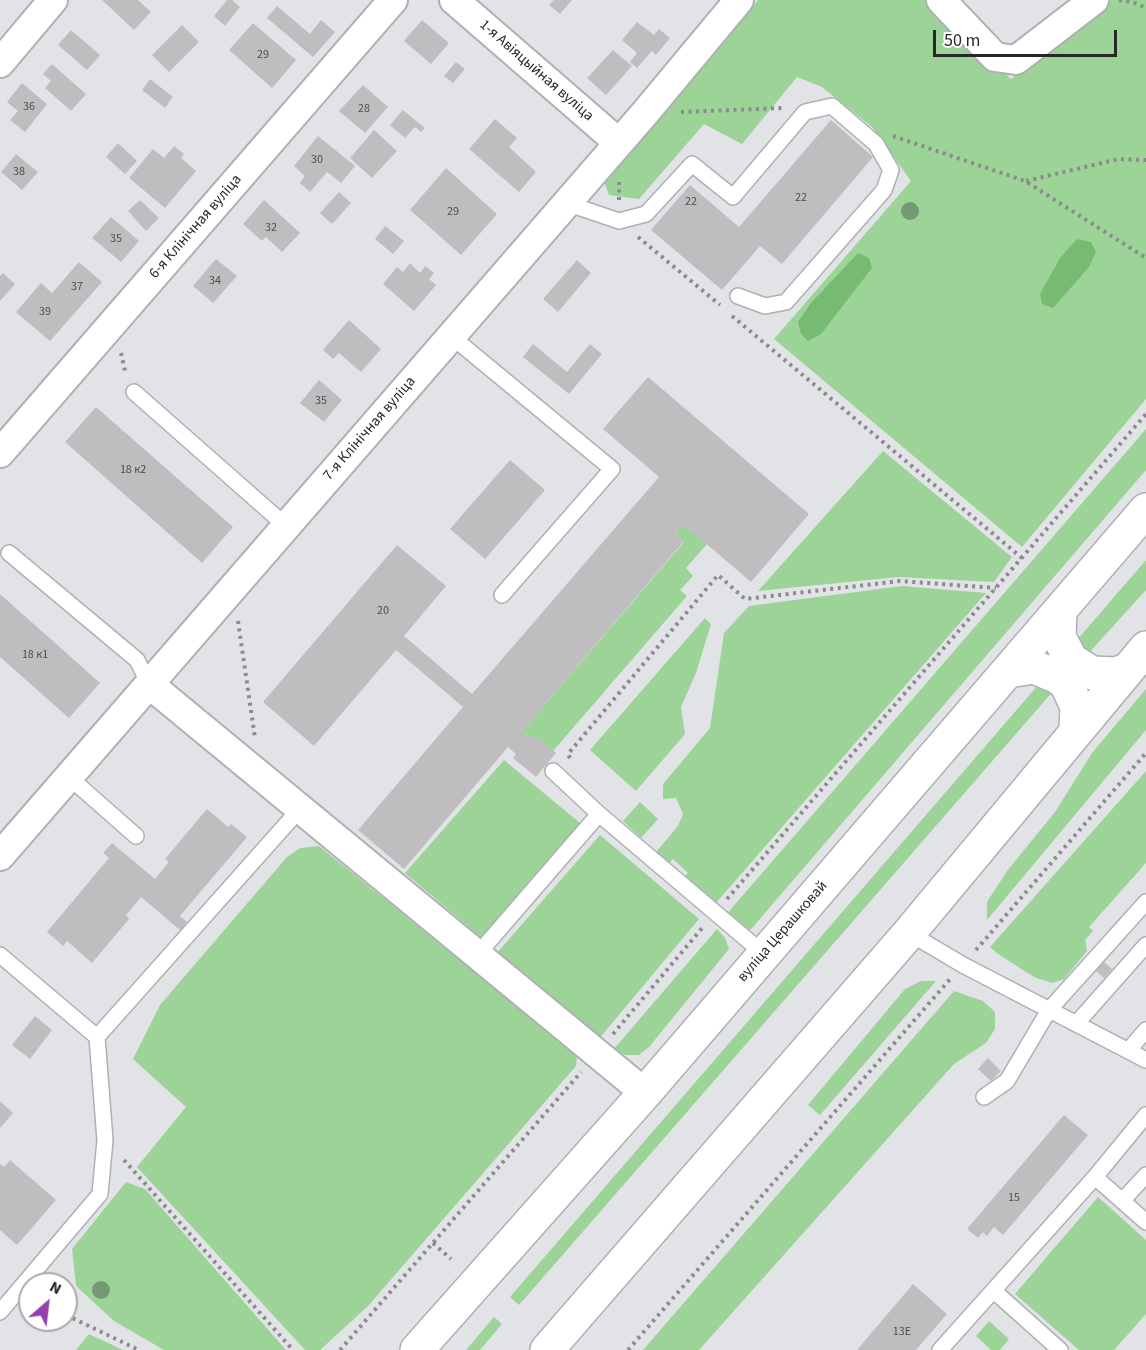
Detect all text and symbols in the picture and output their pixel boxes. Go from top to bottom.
street label: 1-я Авіяцыйная вуліца [475,16,597,126]
scale bar [936,18,1120,56]
text: 50 m [944,28,980,53]
house number: 29 [257,48,269,62]
house number: 36 [23,100,35,114]
house number: 28 [358,102,370,116]
house number: 30 [311,153,323,167]
house number: 38 [13,165,25,179]
street label: 6-я Клінічная вуліца [146,171,246,283]
house number: 22 [795,191,807,205]
house number: 22 [685,195,697,209]
house number: 29 [447,205,459,219]
house number: 32 [265,221,277,235]
house number: 35 [110,232,122,246]
house number: 34 [209,274,221,288]
house number: 37 [71,280,83,294]
house number: 39 [39,305,51,319]
street label: 7-я Клінічная вуліца [320,373,420,485]
house number: 35 [315,394,327,408]
house number: 18 к2 [120,463,146,477]
house number: 20 [377,604,389,618]
house number: 18 к1 [22,648,48,662]
street label: вуліца Церашковай [734,878,832,986]
house number: 15 [1008,1191,1020,1205]
north arrow [18,1272,78,1332]
text: N [46,1276,65,1300]
house number: 13Е [893,1325,911,1339]

